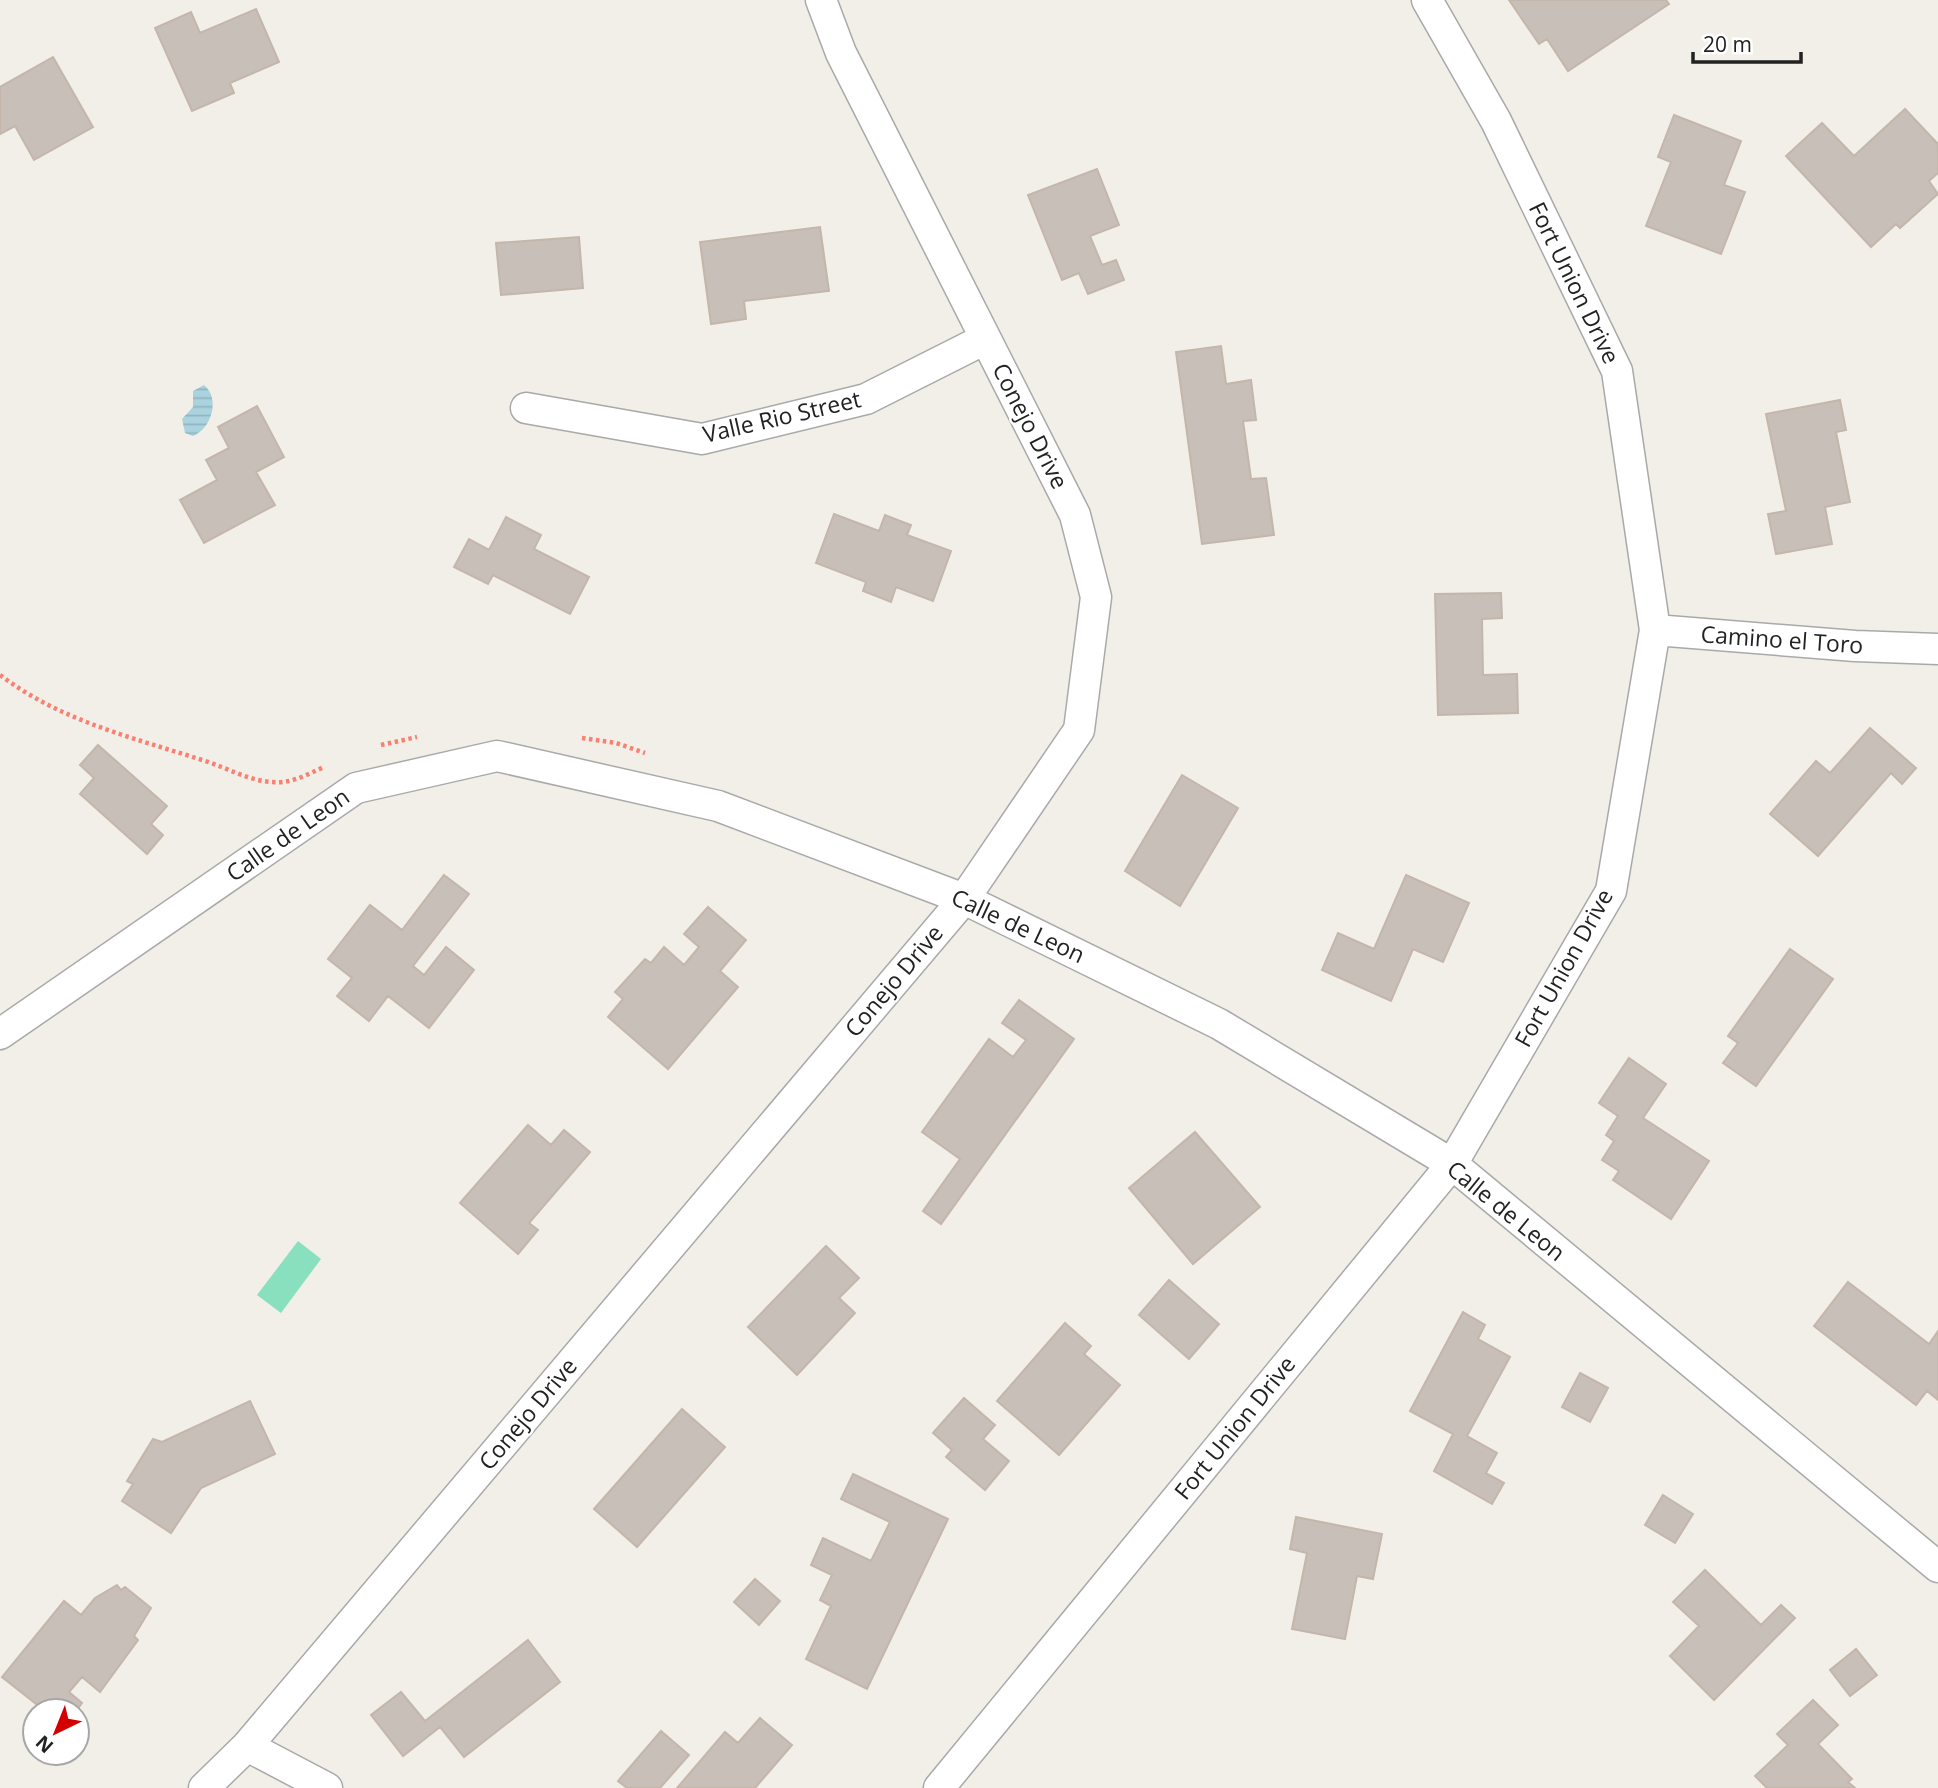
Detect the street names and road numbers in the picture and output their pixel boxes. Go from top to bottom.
street label: Fort Union Drive [1522,196,1628,369]
street label: Conejo Drive [985,357,1076,494]
street label: Valle Rio Street [700,382,864,450]
street label: Camino el Toro [1700,617,1864,661]
street label: Calle de Leon [219,780,355,888]
street label: Calle de Leon [947,880,1090,970]
street label: Fort Union Drive [1506,883,1620,1052]
street label: Conejo Drive [837,917,950,1043]
street label: Calle de Leon [1441,1153,1572,1268]
street label: Fort Union Drive [1166,1349,1302,1506]
street label: Conejo Drive [471,1350,584,1476]

